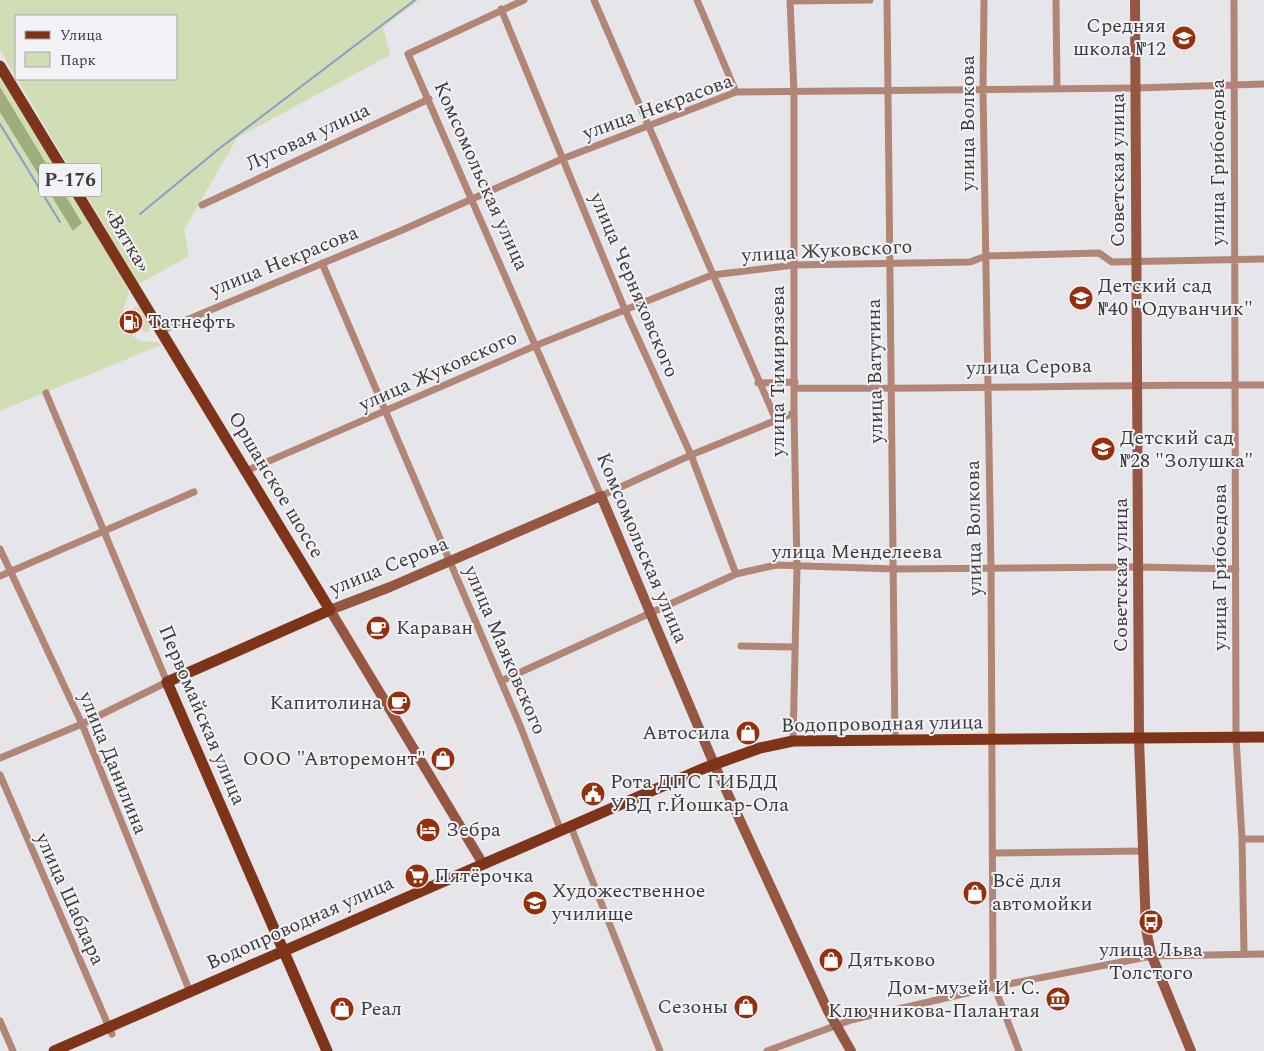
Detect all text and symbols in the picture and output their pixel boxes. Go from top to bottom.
place label: Средняя школа №12 [1073,11,1166,64]
legend [15,15,178,80]
text: Улица [60,24,103,47]
school or university icon: Средняя школа №12 [1171,25,1197,51]
text: Парк [60,49,96,72]
street label: улица Волкова [953,55,983,192]
street label: улица Некрасова [578,66,738,148]
street label: Комсомольская улица [426,76,536,276]
street label: улица Грибоедова [1203,78,1233,246]
street label: Советская улица [1103,92,1133,247]
street label: Луговая улица [241,95,375,179]
road number: Р-176 [39,164,101,196]
street label: улица Черняховского [581,187,687,382]
street label: «Вятка» [96,202,158,279]
street label: улица Некрасова [204,217,363,305]
street label: улица Жуковского [740,232,913,270]
place label: Детский сад №40 "Одуванчик" [1098,271,1253,324]
street label: улица Тимирязева [763,285,793,457]
school or university icon: Детский сад №40 "Одуванчик" [1068,285,1094,311]
street label: улица Ватутина [859,298,891,445]
place label: Татнефть [148,307,235,337]
fuel station icon: Татнефть [118,309,144,335]
street label: улица Жуковского [353,323,522,420]
street label: улица Серова [965,351,1092,383]
street label: Оршанское шоссе [220,406,332,564]
place label: Детский сад №28 "Золушка" [1120,423,1253,476]
school or university icon: Детский сад №28 "Золушка" [1090,436,1116,462]
street label: Комсомольская улица [588,448,696,648]
street label: улица Волкова [958,460,990,597]
street label: улица Грибоедова [1205,483,1235,651]
street label: Советская улица [1106,497,1136,652]
street label: улица Серова [324,528,453,604]
street label: улица Менделеева [771,537,942,567]
street label: улица Маяковского [455,560,554,739]
place label: Караван [396,613,473,643]
cafe icon: Караван [365,615,391,641]
street label: Первомайская улица [150,620,254,810]
street label: улица Данилина [70,686,155,839]
place label: Капитолина [270,688,382,718]
cafe icon: Капитолина [386,690,412,716]
street label: Водопроводная улица [781,707,984,741]
place label: Автосила [642,718,730,748]
shop icon: Автосила [735,720,761,746]
place label: ООО "Авторемонт" [243,744,426,774]
shop icon: ООО "Авторемонт" [430,746,456,772]
place label: Рота ДПС ГИБДД УВД г.Йошкар-Ола [610,767,789,820]
public building icon: Рота ДПС ГИБДД УВД г.Йошкар-Ола [580,781,606,807]
place label: Зебра [446,815,501,845]
hotel icon: Зебра [415,817,441,843]
street label: улица Шабдара [27,827,113,970]
place label: Пятёрочка [434,861,534,891]
supermarket icon: Пятёрочка [404,863,430,889]
place label: Всё для автомойки [992,866,1093,919]
street label: Водопроводная улица [201,868,399,978]
place label: Художественное училище [551,876,706,929]
shop icon: Всё для автомойки [962,880,988,906]
school or university icon: Художественное училище [522,890,548,916]
bus stop icon: улица Льва Толстого [1138,909,1164,935]
place label: улица Льва Толстого [1098,935,1203,988]
place label: Дятьково [848,945,935,975]
shop icon: Дятьково [818,947,844,973]
place label: Дом-музей И. С. Ключникова-Палантая [828,973,1040,1026]
museum icon: Дом-музей И. С. Ключникова-Палантая [1045,986,1071,1012]
place label: Сезоны [658,992,728,1022]
place label: Реал [360,994,402,1024]
shop icon: Сезоны [733,994,759,1020]
shop icon: Реал [329,996,355,1022]

